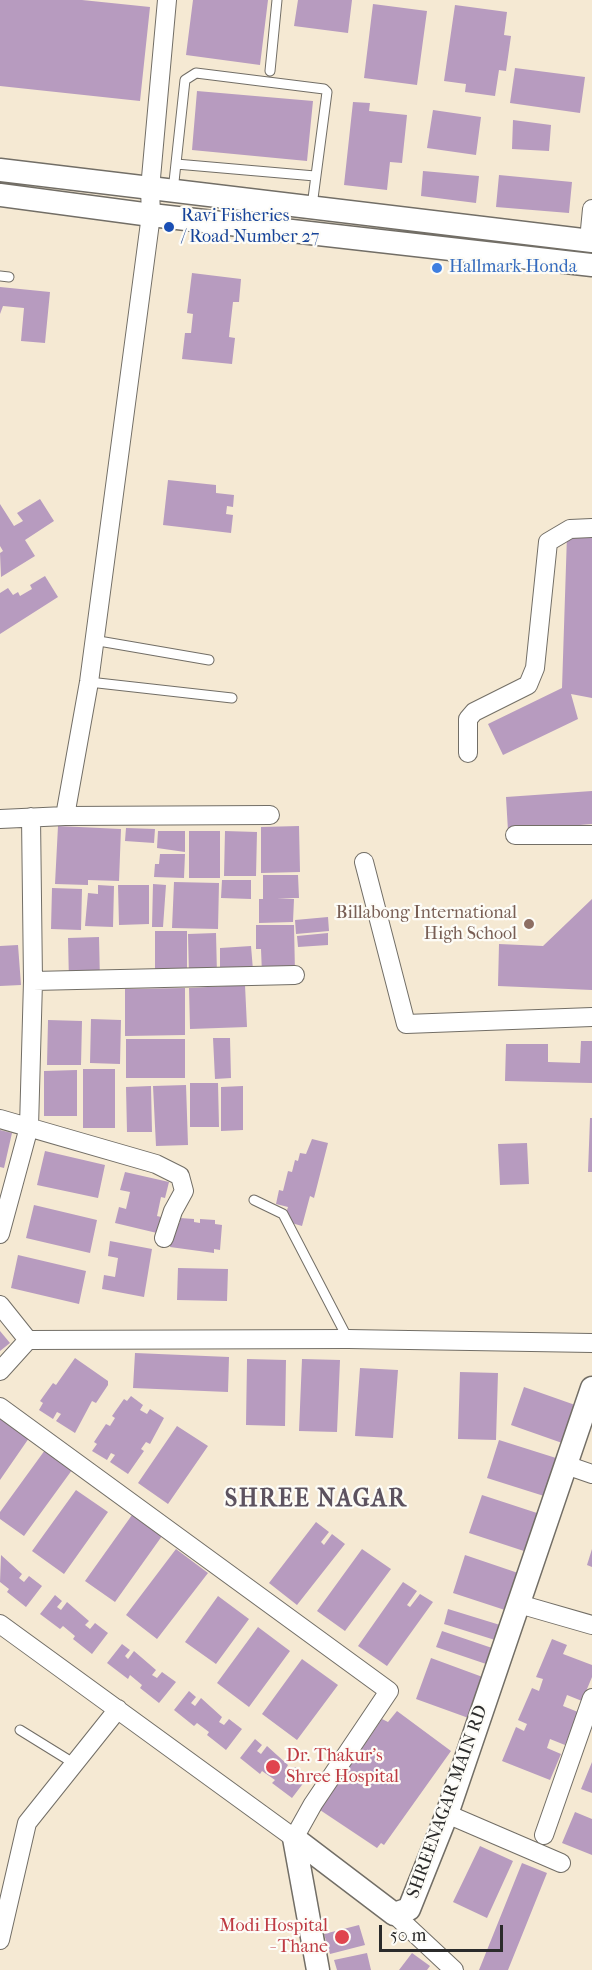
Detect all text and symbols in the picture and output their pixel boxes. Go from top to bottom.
place label: Ravi Fisheries / Road Number 27 [181,206,319,248]
marker: Ravi Fisheries / Road Number 27 [162,220,176,234]
place label: Hallmark Honda [449,257,577,279]
marker: Hallmark Honda [430,261,444,275]
place label: Billabong International High School [336,903,517,946]
marker: Billabong International High School [522,917,536,931]
district label: SHREE NAGAR [225,1486,407,1514]
street label: SHREENAGAR MAIN RD [403,1702,493,1902]
place label: Dr. Thakur's Shree Hospital [286,1746,399,1788]
marker: Dr. Thakur's Shree Hospital [264,1758,282,1776]
scale bar [382,1913,506,1951]
place label: Modi Hospital - Thane [219,1916,328,1958]
text: 50 m [390,1925,426,1946]
marker: Modi Hospital - Thane [333,1928,351,1946]

